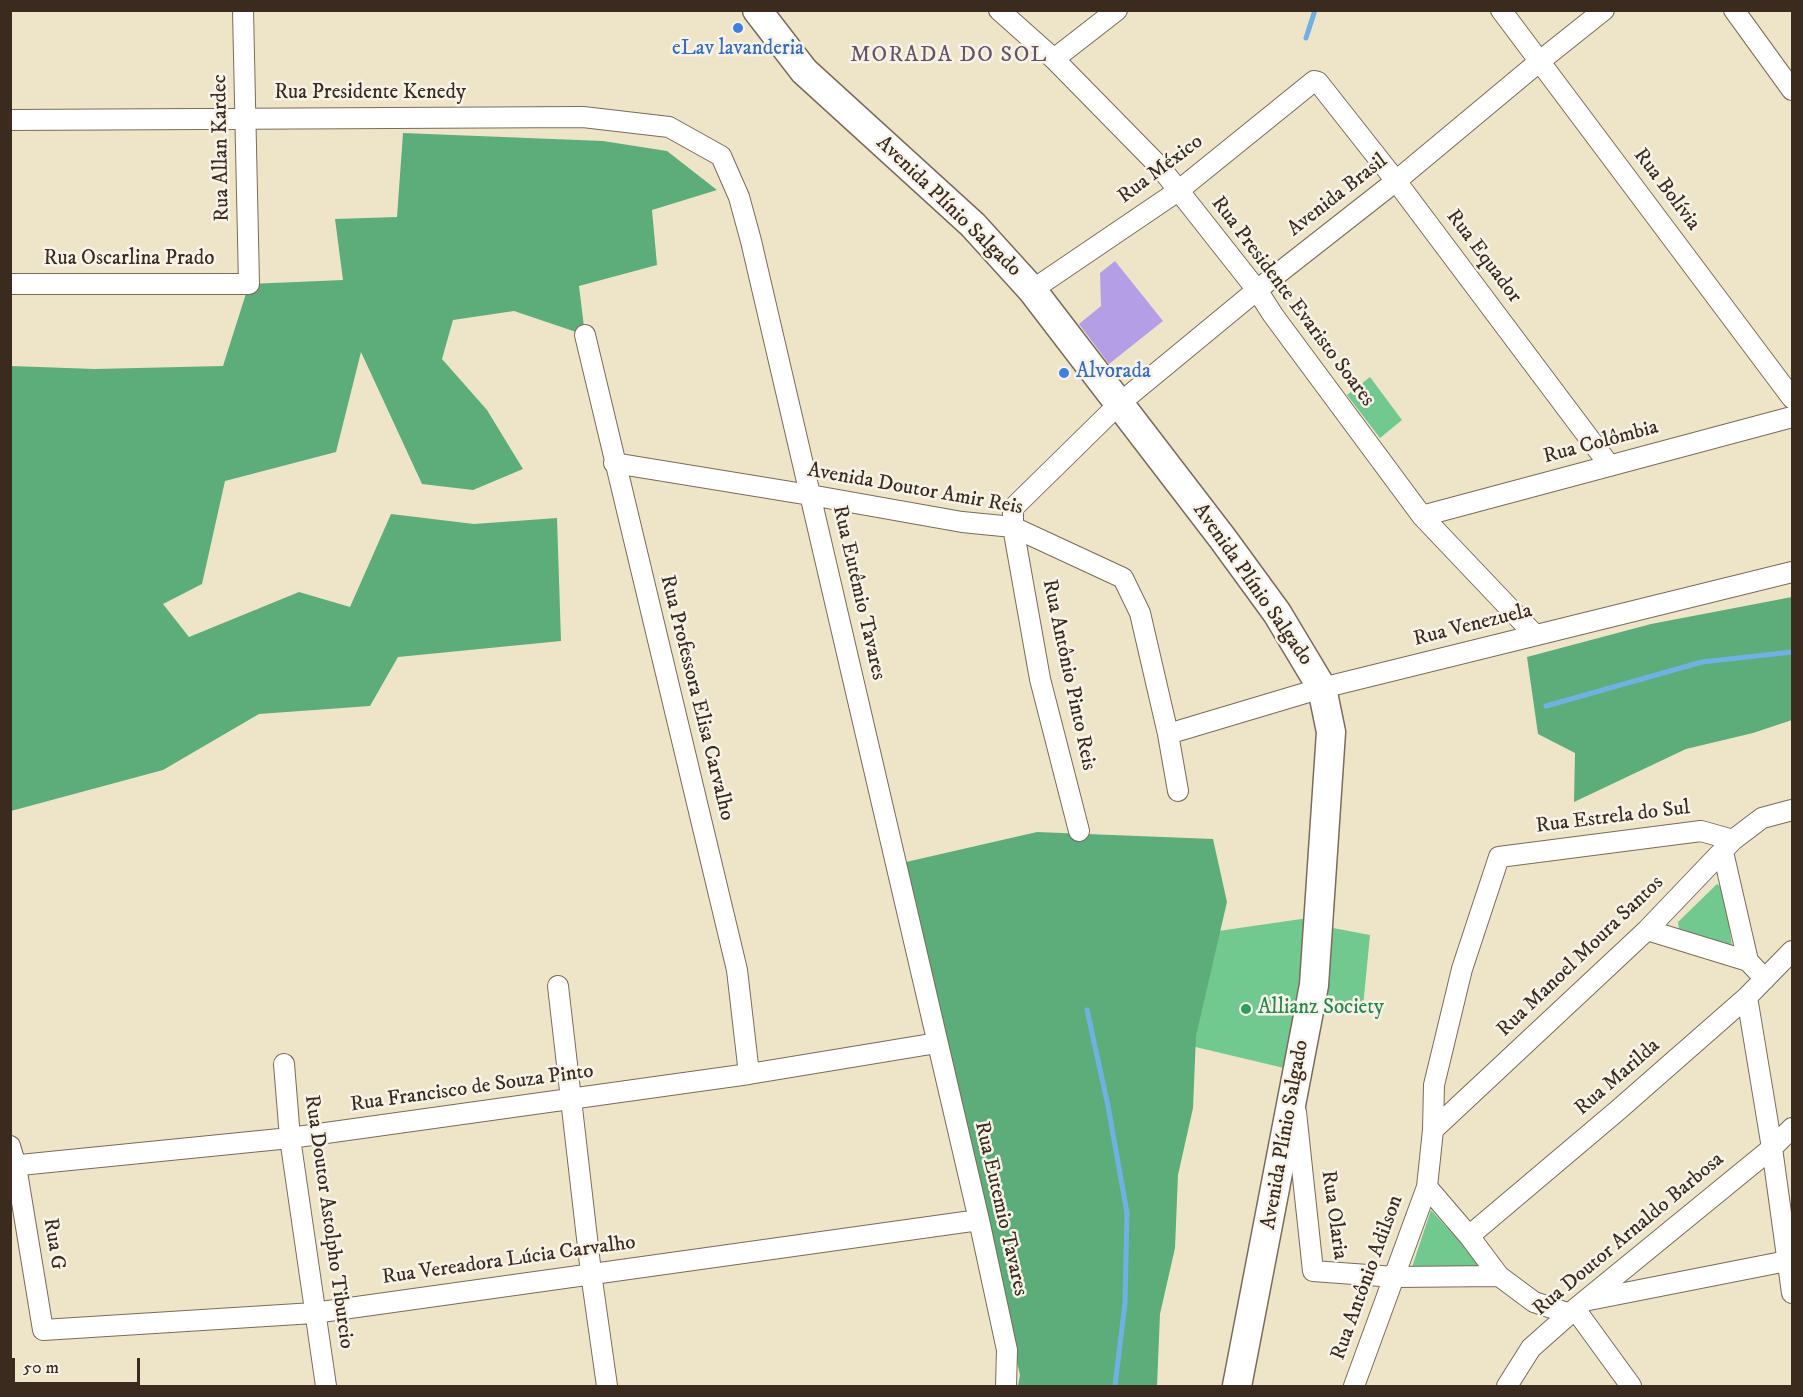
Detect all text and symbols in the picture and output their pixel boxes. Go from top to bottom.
marker: eLav lavanderia [731,21,745,35]
place label: eLav lavanderia [672,37,804,63]
district label: MORADA DO SOL [850,43,1048,69]
street label: Rua Allan Kardec [208,74,236,222]
street label: Rua Presidente Kenedy [274,81,466,107]
street label: Rua México [1113,130,1209,210]
street label: Avenida Plínio Salgado [870,131,1026,283]
street label: Rua Bolívia [1627,144,1705,236]
street label: Avenida Brasil [1283,149,1393,243]
street label: Rua Presidente Evaristo Soares [1205,192,1379,412]
street label: Rua Equador [1440,205,1526,309]
street label: Rua Oscarlina Prado [44,247,214,273]
place label: Alvorada [1076,360,1151,386]
marker: Alvorada [1057,366,1071,380]
street label: Rua Colômbia [1541,416,1661,470]
street label: Avenida Doutor Amir Reis [805,459,1025,521]
street label: Avenida Plínio Salgado [1187,499,1317,671]
street label: Rua Eutêmio Tavares [826,503,890,683]
street label: Rua Professora Elisa Carvalho [653,573,739,823]
street label: Rua Antônio Pinto Reis [1035,577,1101,773]
street label: Rua Venezuela [1411,599,1535,653]
street label: Rua Estrela do Sul [1535,796,1691,840]
street label: Rua Manoel Moura Santos [1493,871,1669,1043]
place label: Allianz Society [1258,996,1384,1022]
marker: Allianz Society [1239,1002,1253,1016]
street label: Rua Marilda [1570,1034,1666,1122]
street label: Avenida Plínio Salgado [1257,1038,1315,1232]
street label: Rua Francisco de Souza Pinto [349,1059,595,1119]
street label: Rua Doutor Astolpho Tiburcio [298,1094,358,1350]
street label: Rua Eutemio Tavares [968,1119,1032,1299]
street label: Rua Doutor Arnaldo Barbosa [1528,1148,1730,1322]
street label: Rua Olaria [1314,1169,1352,1261]
street label: Rua Antônio Adilson [1326,1192,1410,1364]
street label: Rua G [36,1216,70,1272]
street label: Rua Vereadora Lúcia Carvalho [381,1231,637,1291]
scale bar [15,1346,142,1384]
text: 50 m [23,1357,59,1379]

